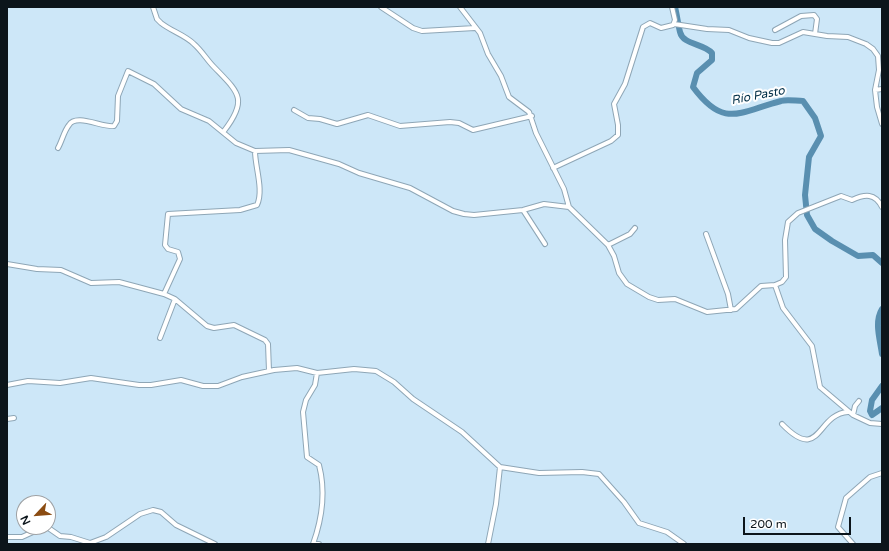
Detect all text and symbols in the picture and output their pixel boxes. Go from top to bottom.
water label: Río Pasto [730,84,786,108]
north arrow [16,495,56,535]
scale bar [745,509,853,535]
text: N [18,513,33,527]
text: 200 m [750,517,787,531]

